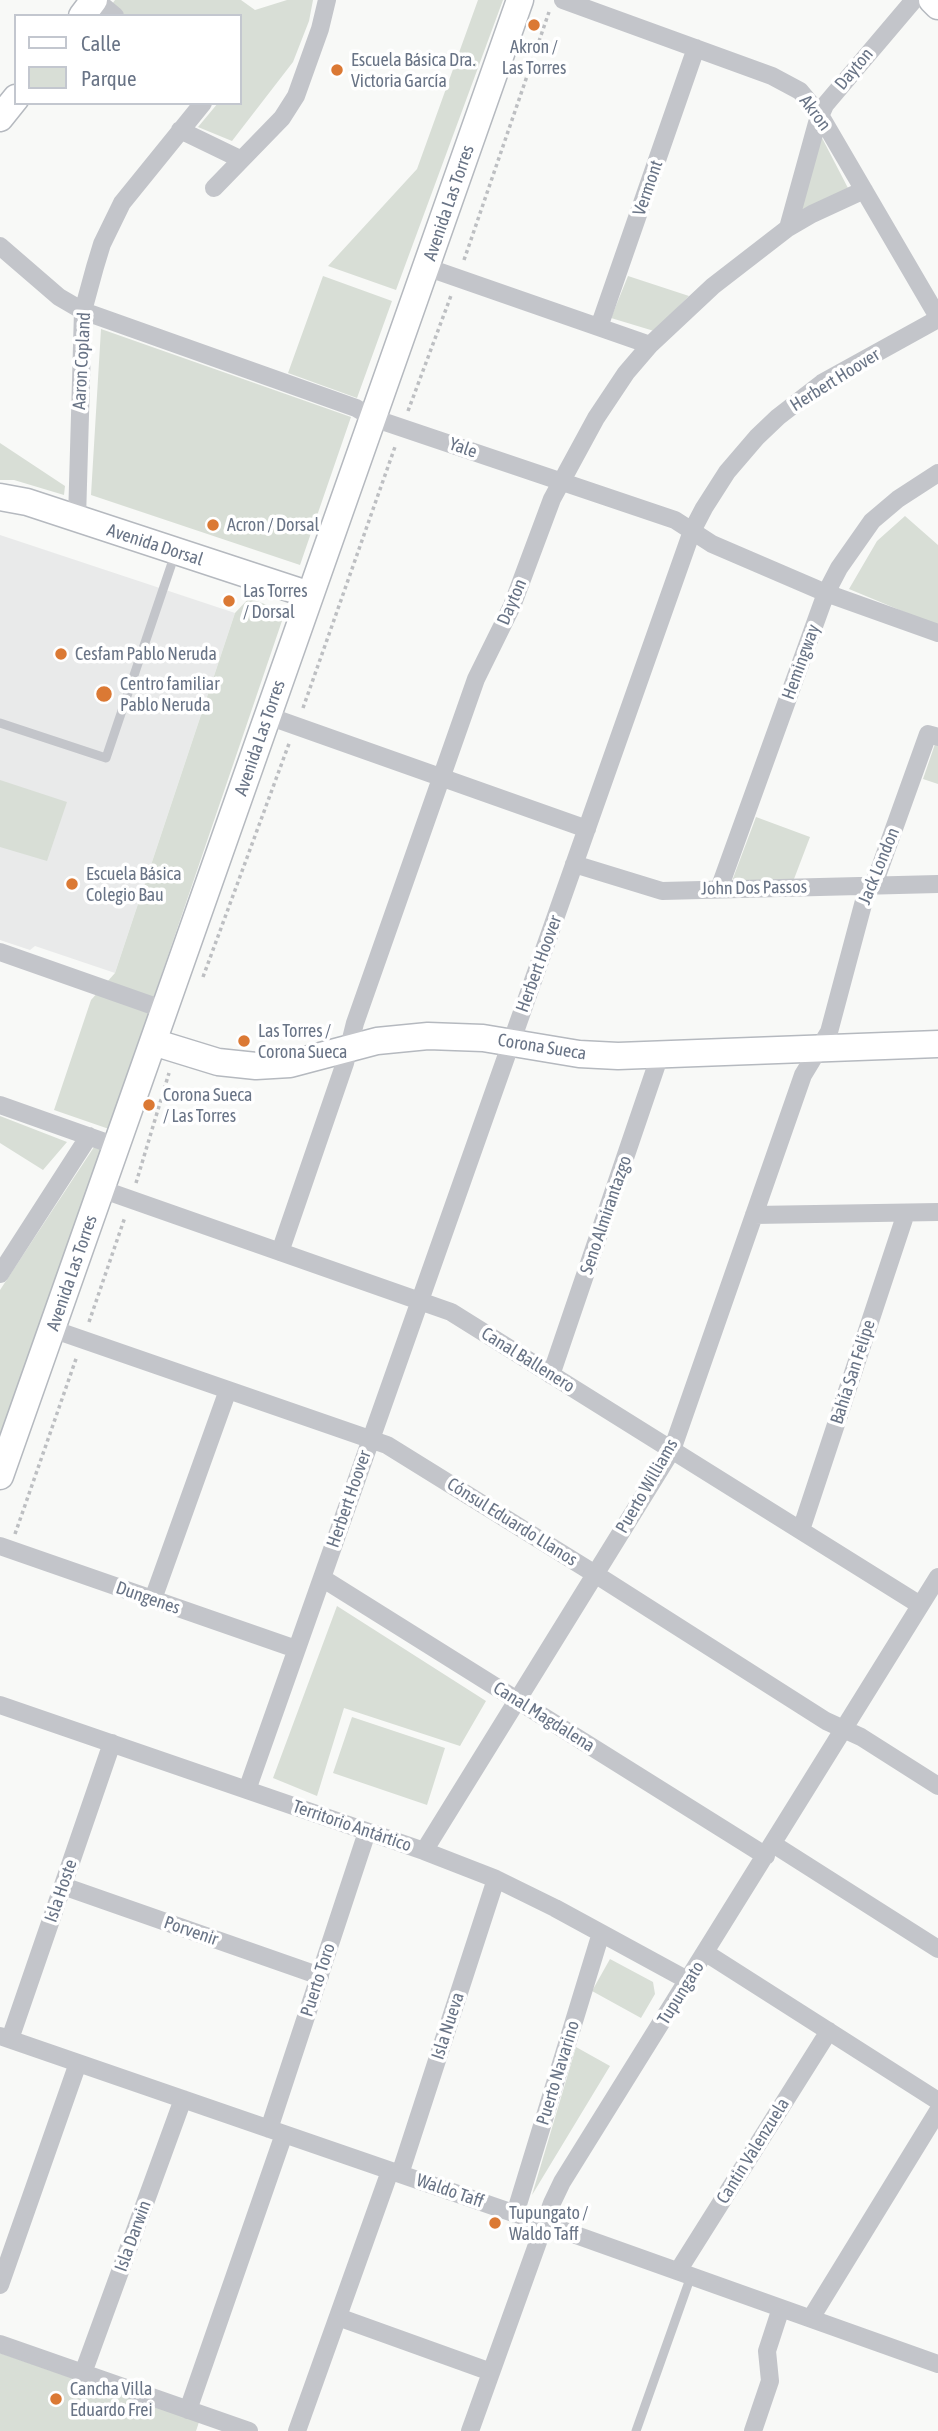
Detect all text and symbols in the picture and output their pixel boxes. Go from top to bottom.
legend [14,14,242,105]
marker: Akron / Las Torres [526,17,542,33]
text: Calle [81,31,121,55]
place label: Akron / Las Torres [502,36,566,78]
street label: Dayton [830,44,878,94]
place label: Escuela Básica Dra. Victoria García [351,49,476,92]
marker: Escuela Básica Dra. Victoria García [329,62,345,78]
text: Parque [81,66,136,90]
street label: Akron [795,91,835,135]
street label: Avenida Las Torres [419,142,479,264]
street label: Vermont [628,157,668,219]
street label: Aaron Copland [69,312,95,410]
street label: Herbert Hoover [786,344,884,416]
street label: Yale [446,433,480,463]
place label: Acron / Dorsal [227,514,319,536]
marker: Acron / Dorsal [205,517,221,533]
street label: Avenida Dorsal [104,519,206,571]
street label: Dayton [493,576,531,628]
place label: Las Torres / Dorsal [243,580,308,622]
marker: Las Torres / Dorsal [221,593,237,609]
street label: Hemingway [777,621,825,703]
place label: Cesfam Pablo Neruda [75,643,217,665]
marker: Cesfam Pablo Neruda [53,646,69,662]
place label: Centro familiar Pablo Neruda [120,673,219,716]
street label: Avenida Las Torres [230,677,290,799]
marker: Centro familiar Pablo Neruda [94,684,114,704]
street label: Jack London [854,824,904,908]
place label: Escuela Básica Colegio Bau [86,863,182,906]
marker: Escuela Básica Colegio Bau [64,876,80,892]
street label: John Dos Passos [701,876,807,900]
street label: Herbert Hoover [512,913,566,1015]
place label: Las Torres / Corona Sueca [258,1020,347,1062]
street label: Corona Sueca [496,1029,588,1065]
marker: Las Torres / Corona Sueca [236,1033,252,1049]
place label: Corona Sueca / Las Torres [163,1084,252,1126]
marker: Corona Sueca / Las Torres [141,1097,157,1113]
street label: Seno Almirantazgo [576,1153,636,1277]
street label: Avenida Las Torres [42,1212,102,1334]
street label: Bahía San Felipe [826,1317,880,1427]
street label: Canal Ballenero [477,1323,579,1397]
street label: Puerto Williams [611,1435,683,1537]
street label: Herbert Hoover [322,1448,376,1550]
street label: Cónsul Eduardo Llanos [443,1473,581,1571]
street label: Dungenes [113,1577,183,1619]
street label: Canal Magdalena [489,1677,599,1757]
street label: Territorio Antártico [290,1796,414,1856]
street label: Isla Hoste [40,1857,82,1925]
street label: Porvenir [161,1912,221,1950]
street label: Puerto Toro [296,1941,340,2019]
street label: Tupungato [653,1957,709,2029]
street label: Isla Nueva [427,1990,469,2062]
street label: Puerto Navarino [532,2018,584,2128]
street label: Cantin Valenzuela [712,2094,794,2208]
street label: Waldo Taff [414,2169,486,2213]
street label: Isla Darwin [110,2198,156,2274]
place label: Tupungato / Waldo Taff [509,2202,588,2244]
marker: Tupungato / Waldo Taff [487,2215,503,2231]
place label: Cancha Villa Eduardo Frei [70,2378,153,2420]
marker: Cancha Villa Eduardo Frei [48,2391,64,2407]

